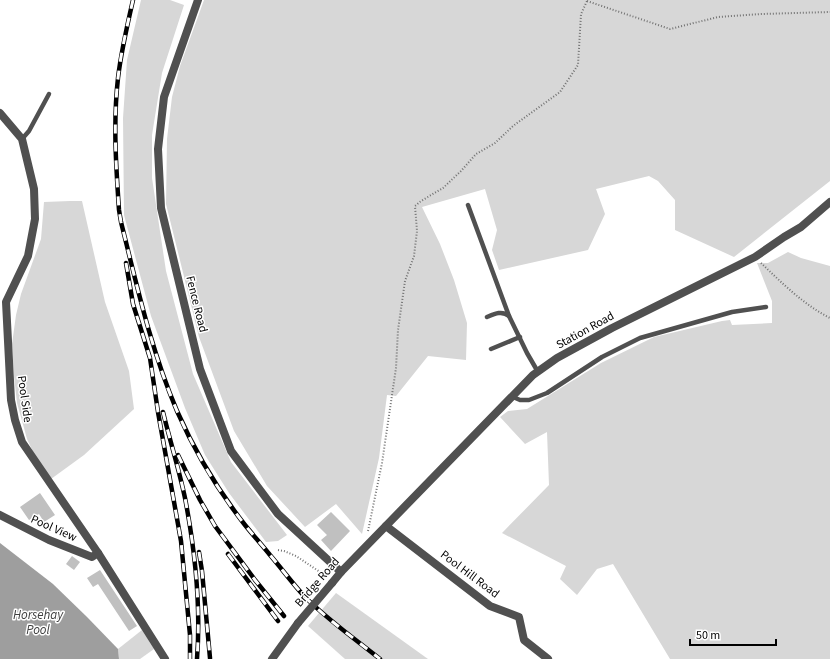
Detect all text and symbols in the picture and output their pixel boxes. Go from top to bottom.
street label: Fence Road [181,274,212,334]
street label: Station Road [553,307,617,353]
street label: Pool Side [13,375,36,424]
street label: Pool View [28,511,80,546]
street label: Pool Hill Road [437,547,503,602]
street label: Bridge Road [291,554,344,611]
water label: Horsehay Pool [13,606,64,639]
scale bar [690,621,776,647]
text: 50 m [696,627,720,644]

